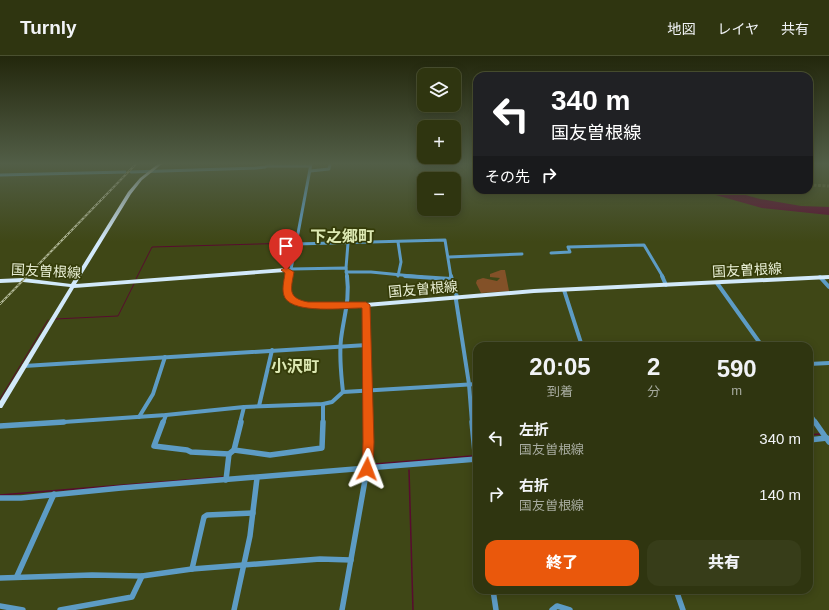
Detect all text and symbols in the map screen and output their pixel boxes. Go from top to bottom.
text: Turnly [20,17,77,38]
text: 地図 [667,21,695,37]
text: レイヤ [717,21,759,37]
text: 共有 [781,21,809,37]
map controls [417,68,461,216]
button: layers [417,68,461,112]
text: 340 m [551,85,630,116]
icon: left [485,88,537,140]
button: + [417,120,461,164]
text: 国友曽根線 [551,123,641,143]
icon: right [538,164,560,186]
text: その先 [485,168,530,185]
button: − [417,172,461,216]
district label: 下之郷町 [310,228,374,245]
pin [269,229,303,270]
icon: arrive [275,235,297,257]
street label: 国友曽根線 [712,260,782,280]
street label: 国友曽根線 [11,261,81,281]
street label: 国友曽根線 [387,278,459,300]
text: 20:05 [529,353,591,380]
text: 2 [647,353,660,380]
text: 590 [717,355,757,382]
district label: 小沢町 [271,358,319,375]
text: m [731,383,742,398]
text: 到着 [547,384,573,399]
text: 分 [647,384,660,399]
text: 左折 [519,421,549,438]
icon: left [485,427,507,449]
text: 340 m [759,430,801,447]
text: 国友曽根線 [519,442,584,457]
position arrow [346,448,388,490]
text: 右折 [519,477,549,494]
icon: right [485,483,507,505]
text: 140 m [759,486,801,503]
text: 国友曽根線 [519,498,584,513]
button: 終了 [485,540,639,586]
button: 共有 [647,540,801,586]

